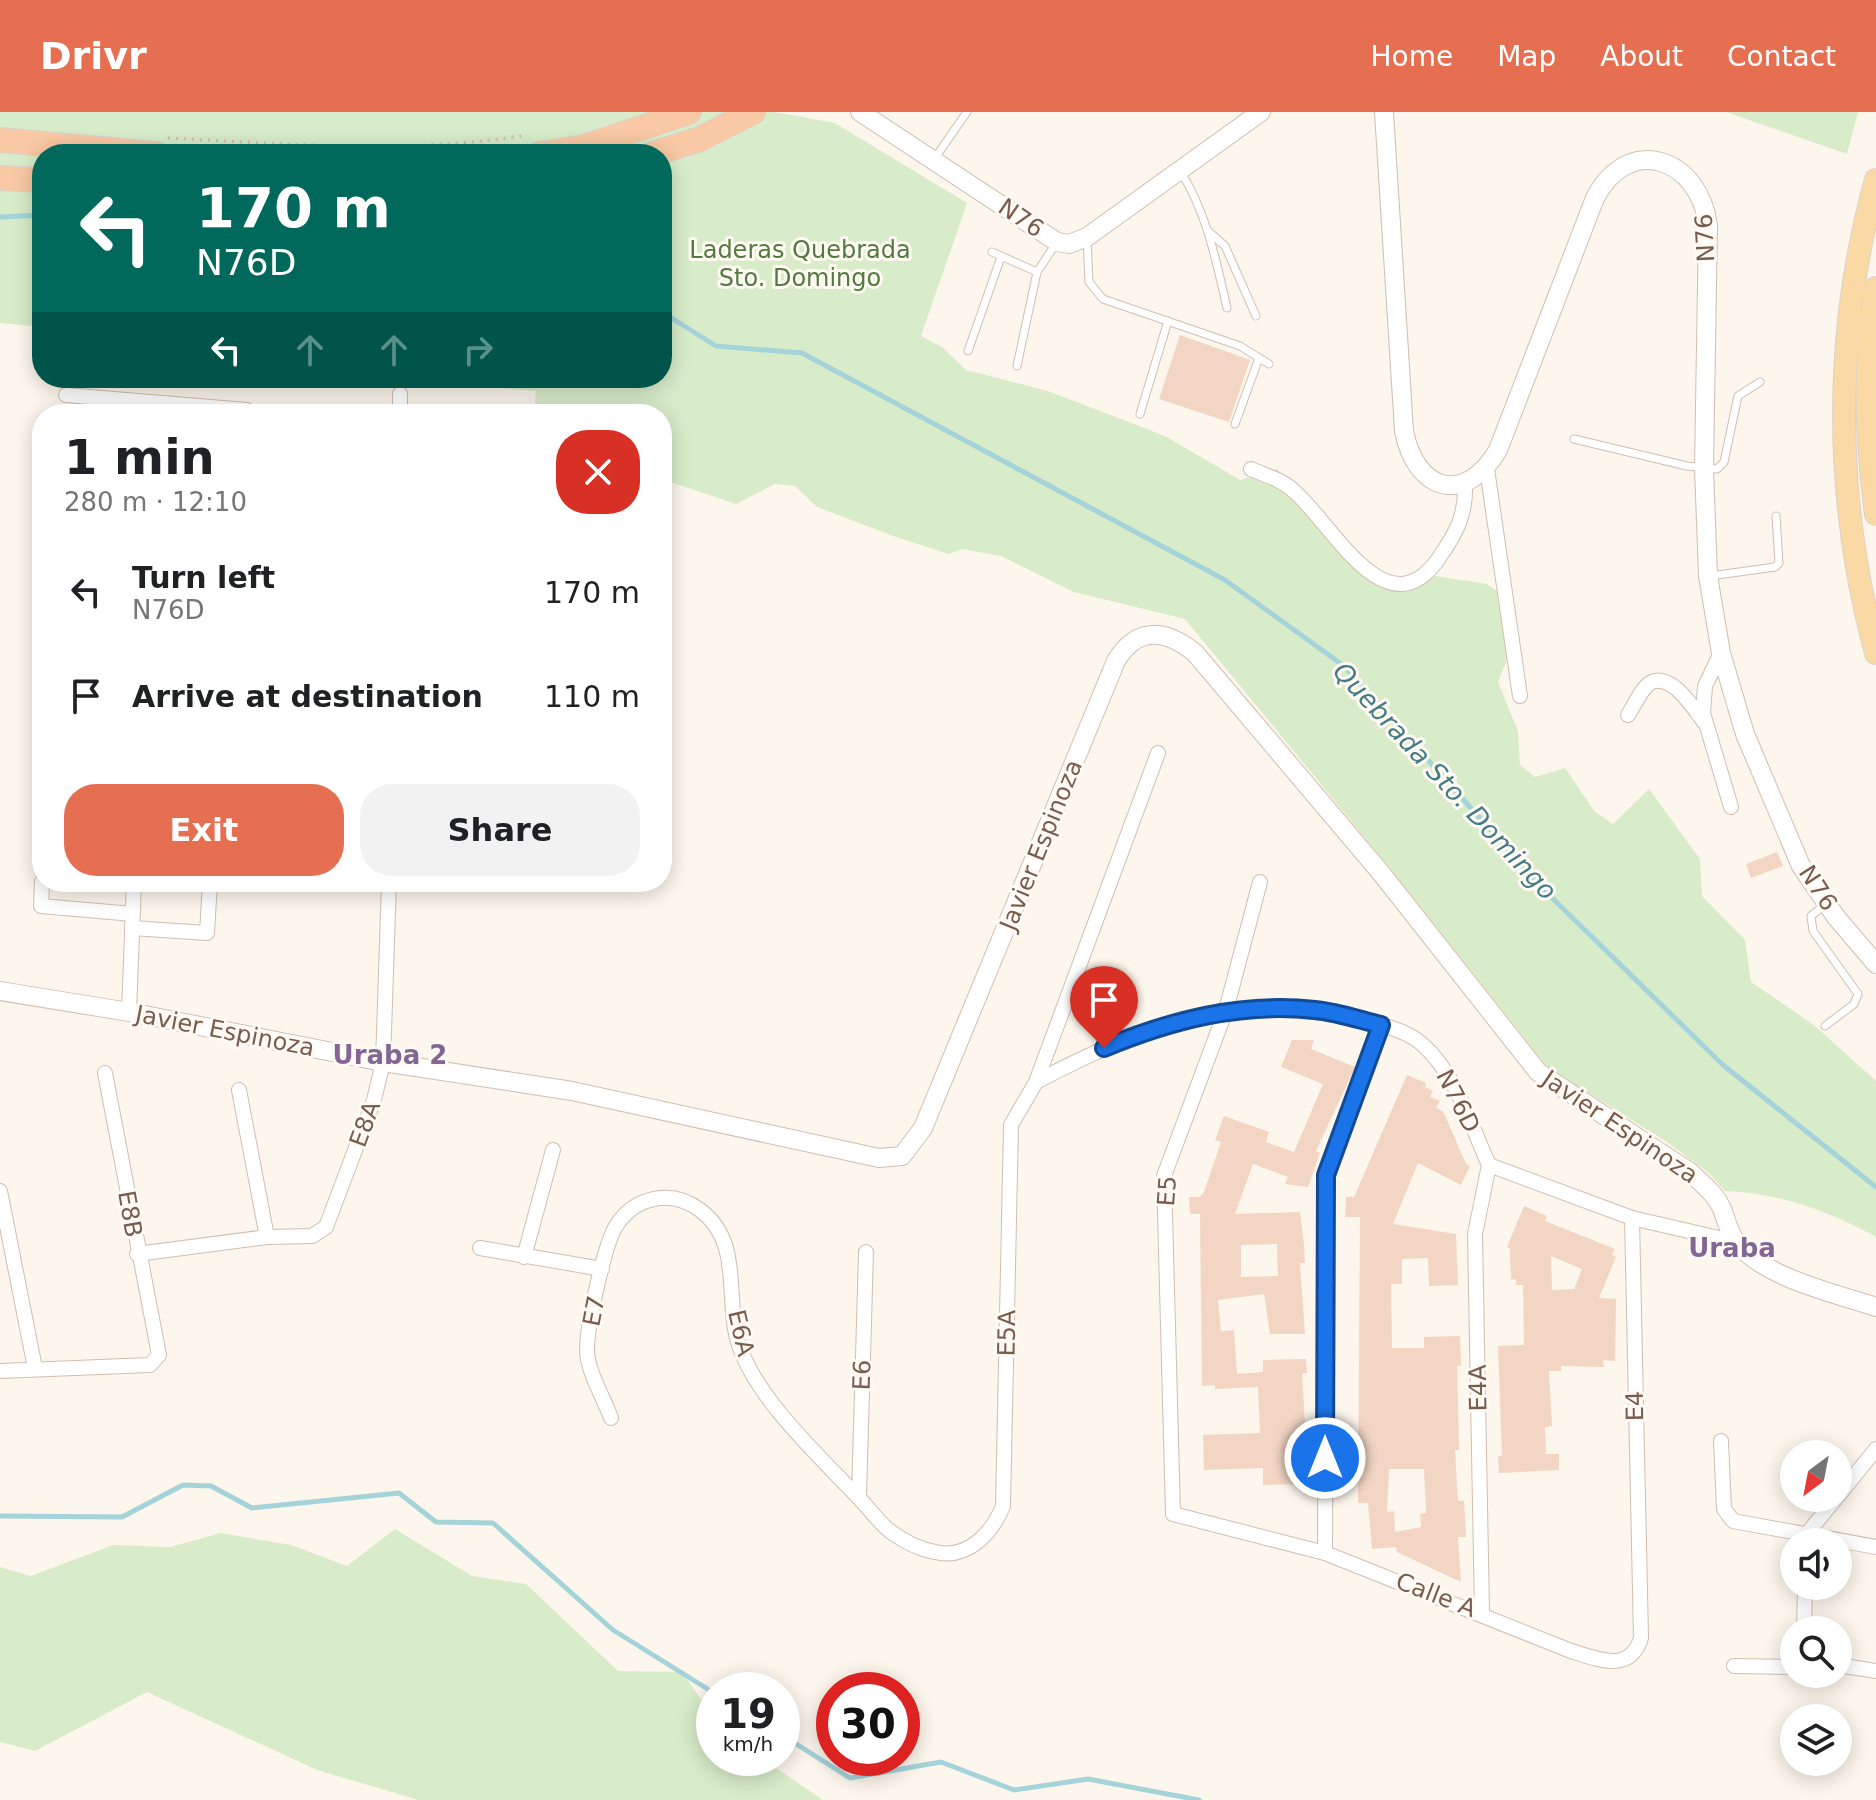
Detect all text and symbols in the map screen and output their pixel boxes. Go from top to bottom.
text: Drivr [40,34,147,78]
text: Home [1370,40,1453,73]
text: Map [1497,40,1556,73]
text: About [1600,40,1683,73]
text: Contact [1727,40,1836,73]
text: 170 m [196,175,391,240]
icon: left [64,176,168,280]
street label: N76 [993,193,1049,243]
street label: N76 [1690,213,1720,263]
park label: Laderas Quebrada Sto. Domingo [689,236,911,292]
text: N76D [196,242,296,283]
icon: left [204,328,248,372]
icon: ahead [288,328,332,372]
icon: ahead [372,328,416,372]
icon: right [456,328,500,372]
text: 1 min [64,429,215,485]
button: close [556,430,640,514]
text: 280 m · 12:10 [64,487,247,517]
text: Turn left [132,560,275,595]
icon: left [64,570,108,614]
text: 170 m [544,575,640,610]
text: N76D [132,595,205,625]
water label: Quebrada Sto. Domingo [1327,656,1563,906]
icon: arrive [64,674,108,718]
text: Arrive at destination [132,679,483,714]
text: 110 m [544,679,640,714]
street label: Javier Espinoza [993,756,1088,936]
button: Exit [64,784,344,876]
button: Share [360,784,640,876]
street label: N76 [1793,860,1843,916]
pin [1070,966,1138,1048]
icon: arrive [1082,978,1126,1022]
street label: Javier Espinoza [131,1000,317,1062]
district label: Uraba 2 [333,1040,447,1070]
street label: Javier Espinoza [1535,1063,1703,1189]
street label: N76D [1430,1065,1486,1137]
street label: E8A [344,1097,386,1151]
street label: E5 [1152,1175,1182,1207]
street label: E8B [112,1188,148,1240]
district label: Uraba [1688,1233,1776,1263]
street label: E7 [577,1293,611,1329]
street label: E6A [722,1307,760,1360]
street label: E5A [993,1309,1021,1357]
street label: E6 [847,1359,877,1391]
street label: E4A [1464,1364,1492,1412]
street label: E4 [1621,1391,1649,1421]
position arrow [1283,1416,1367,1500]
north arrow [1780,1440,1852,1512]
map controls [1780,1440,1852,1776]
button: sound [1780,1528,1852,1600]
street label: Calle A [1392,1567,1481,1623]
button: search [1780,1616,1852,1688]
speed limit sign: 30 [816,1672,920,1776]
text: 19 [720,1691,776,1737]
button: layers [1780,1704,1852,1776]
text: km/h [723,1732,773,1756]

